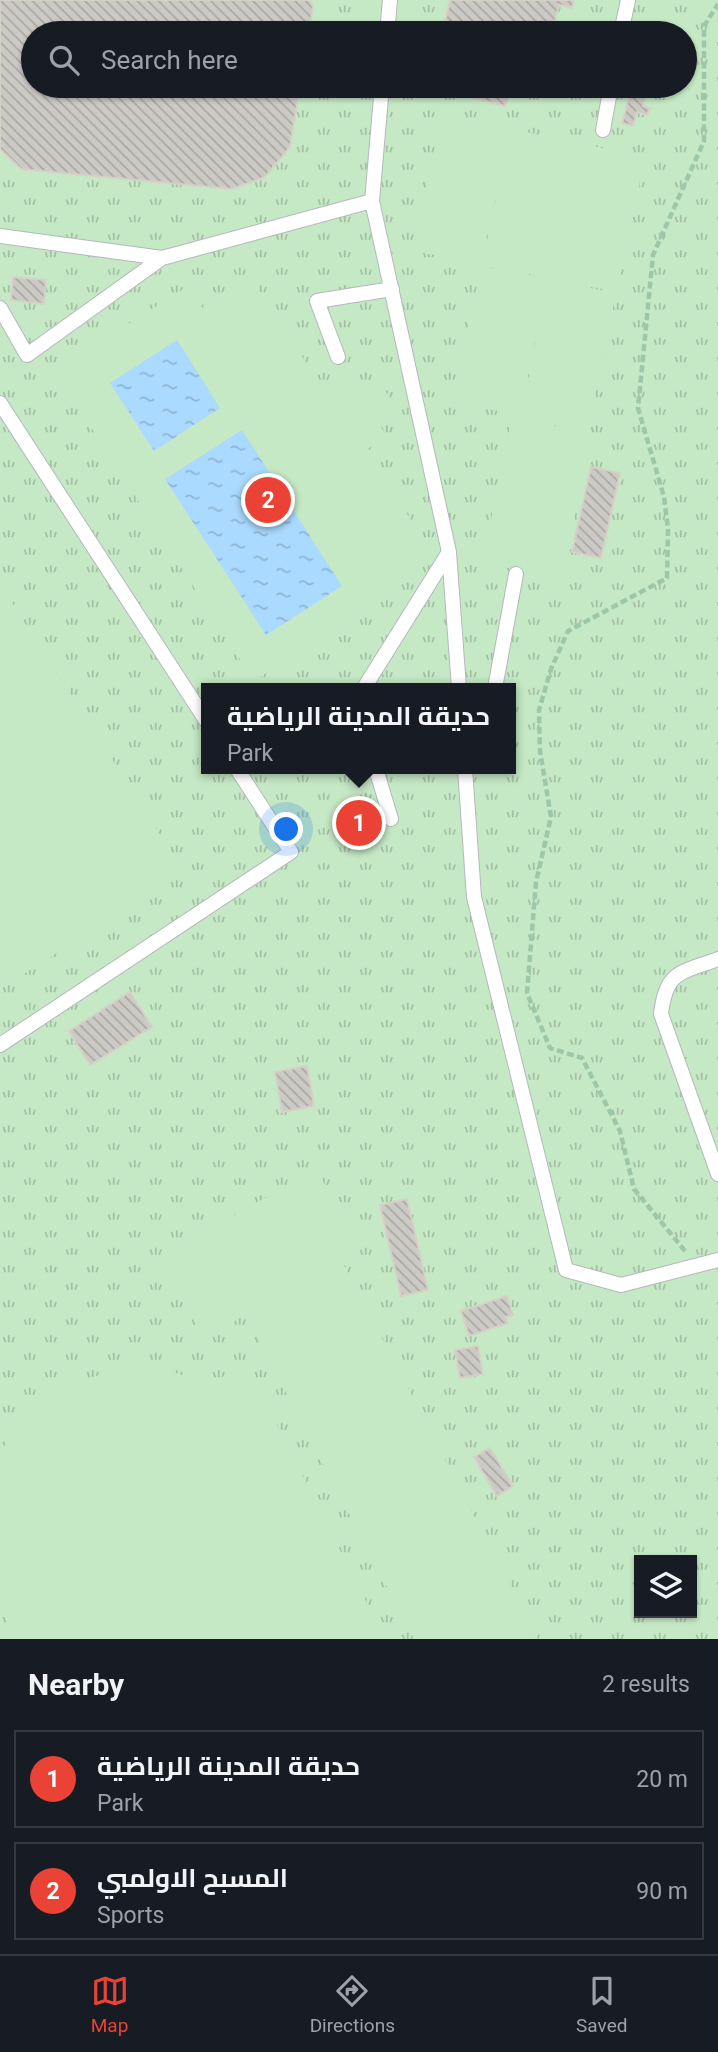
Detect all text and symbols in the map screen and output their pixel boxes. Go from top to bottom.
search box [21,21,697,98]
icon: search [45,41,83,79]
text: Search here [101,45,238,75]
pin: 2 [245,474,291,526]
popup [201,683,516,774]
text: حديقة المدينة الرياضية [227,701,490,731]
text: Park [227,740,273,767]
pin: 1 [336,797,382,849]
your location [269,812,303,846]
map controls [634,1555,697,1618]
button: layers [634,1555,697,1618]
text: Nearby [28,1667,124,1702]
text: 2 results [602,1671,690,1698]
text: حديقة المدينة الرياضية [97,1751,360,1781]
text: 1 [46,1766,60,1793]
text: 20 m [636,1766,688,1793]
text: Park [97,1790,143,1817]
text: المسبح الاولمبي [97,1863,288,1893]
text: 2 [46,1878,60,1905]
text: 90 m [636,1878,688,1905]
text: Sports [97,1902,164,1929]
tab: Map [91,1972,129,2037]
tab: Directions [310,1972,395,2037]
tab: Saved [576,1972,627,2037]

